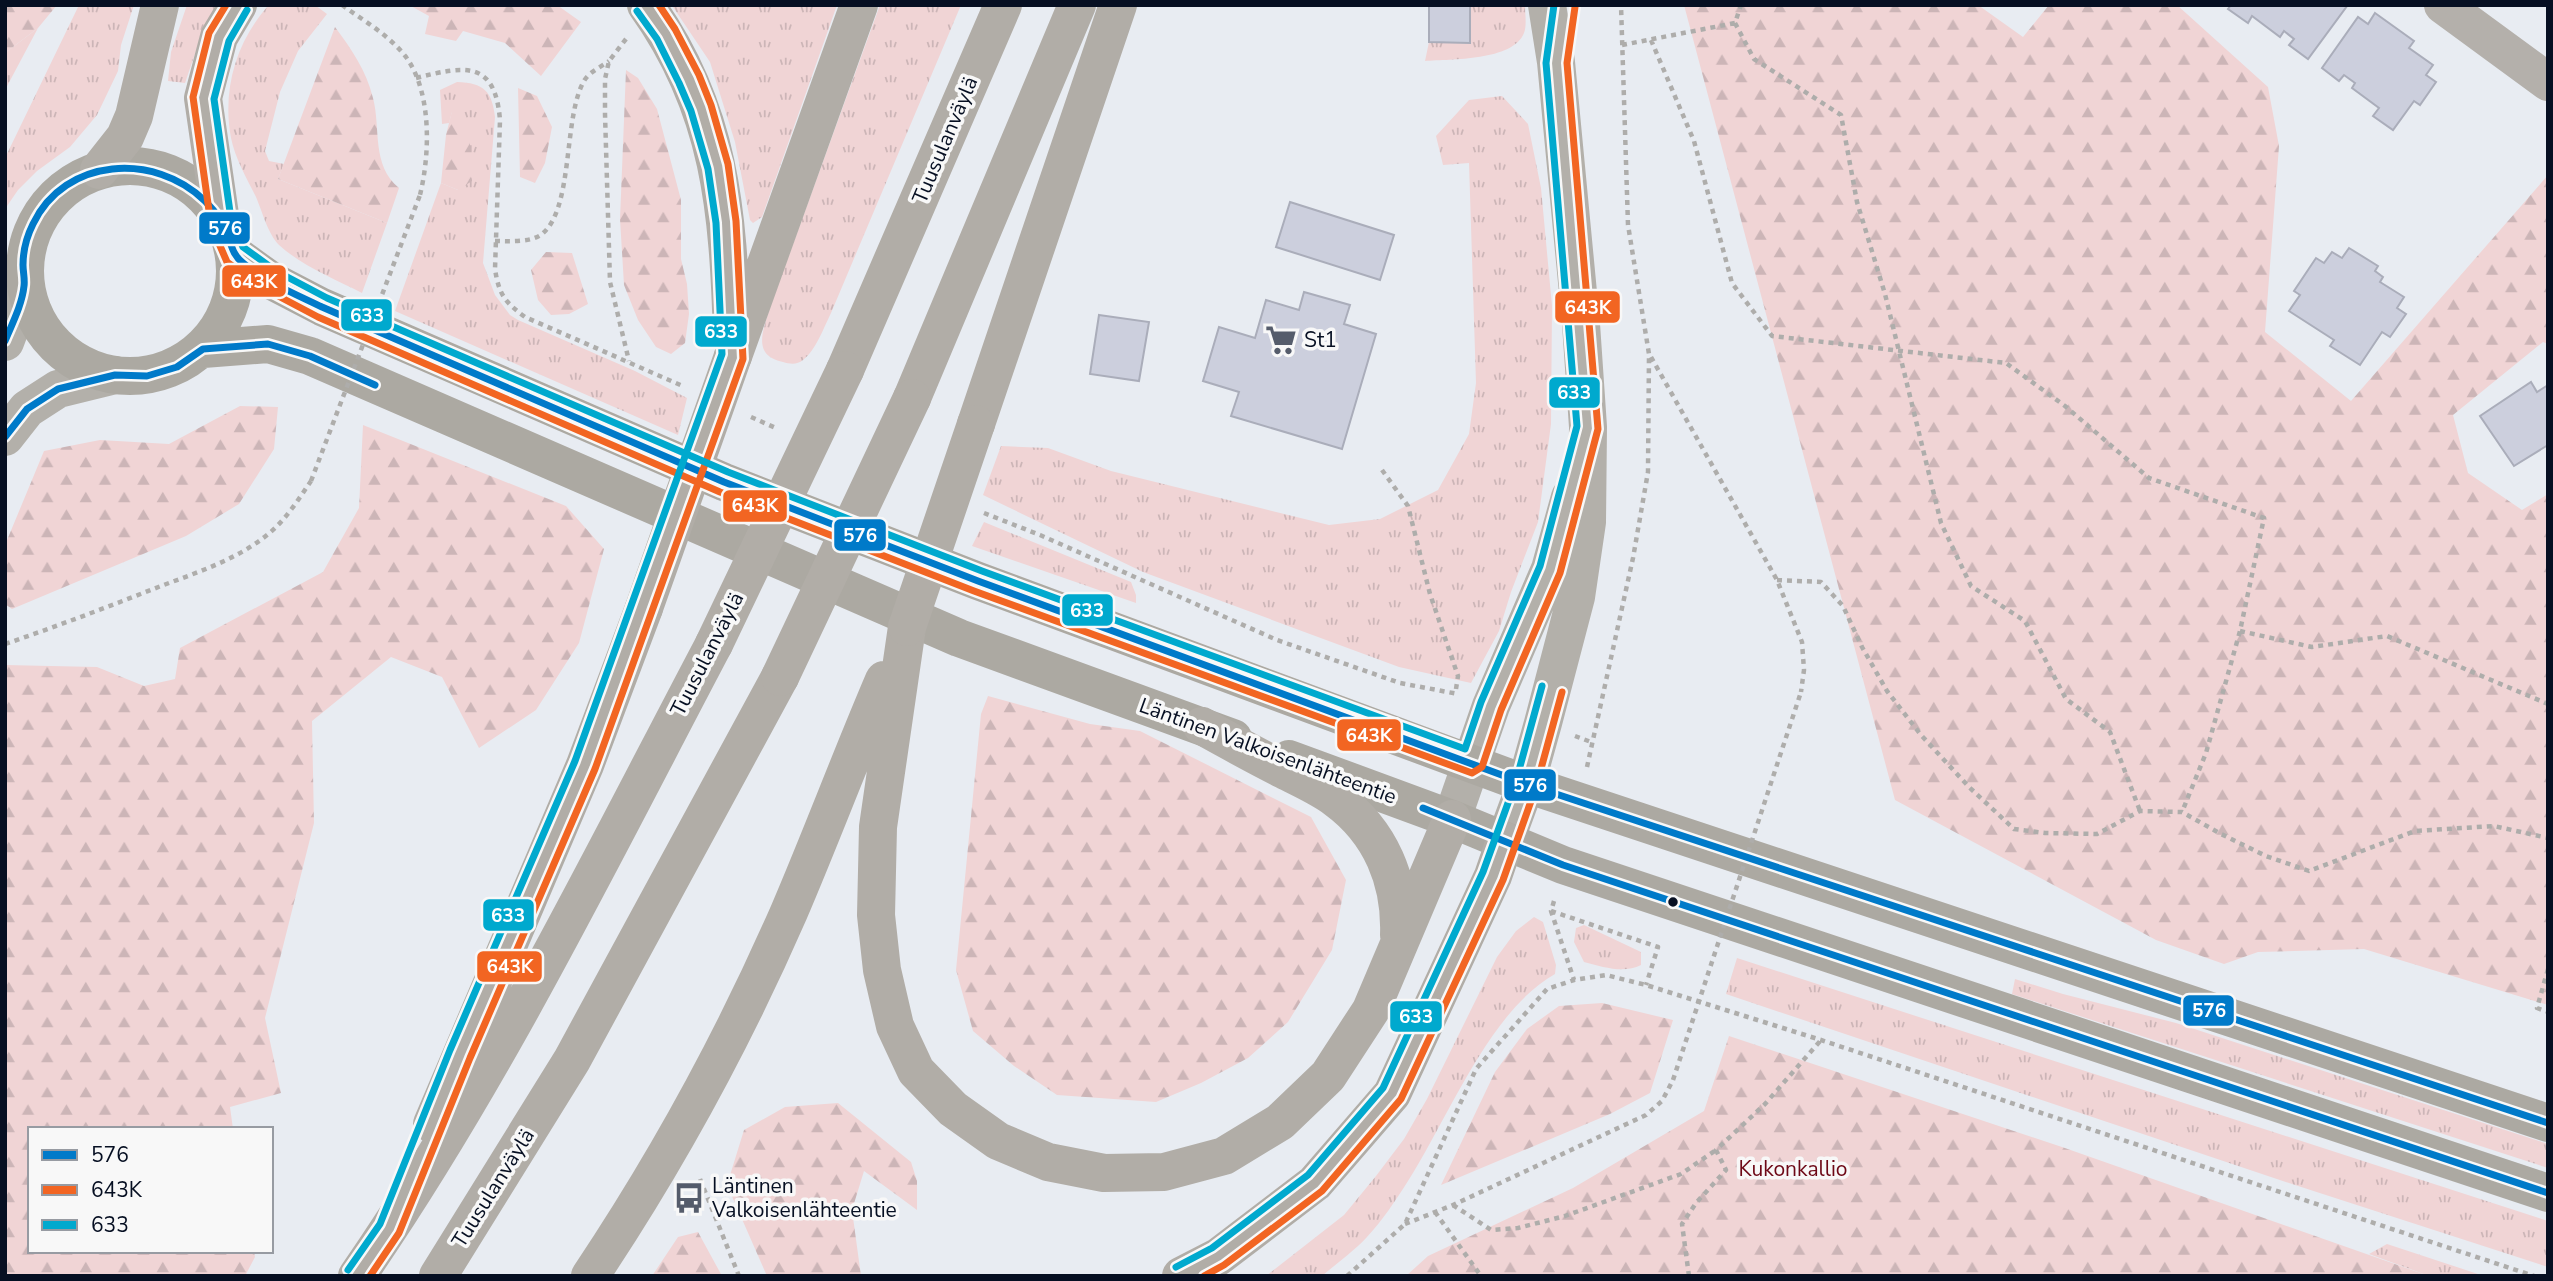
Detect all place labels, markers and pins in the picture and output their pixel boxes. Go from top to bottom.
supermarket icon: St1 [1264,323,1298,357]
place label: St1 [1304,326,1337,354]
unlabelled marker [1666,895,1680,909]
place label: Läntinen Valkoisenlähteentie [711,1172,897,1224]
bus stop icon: Läntinen Valkoisenlähteentie [672,1181,706,1215]

